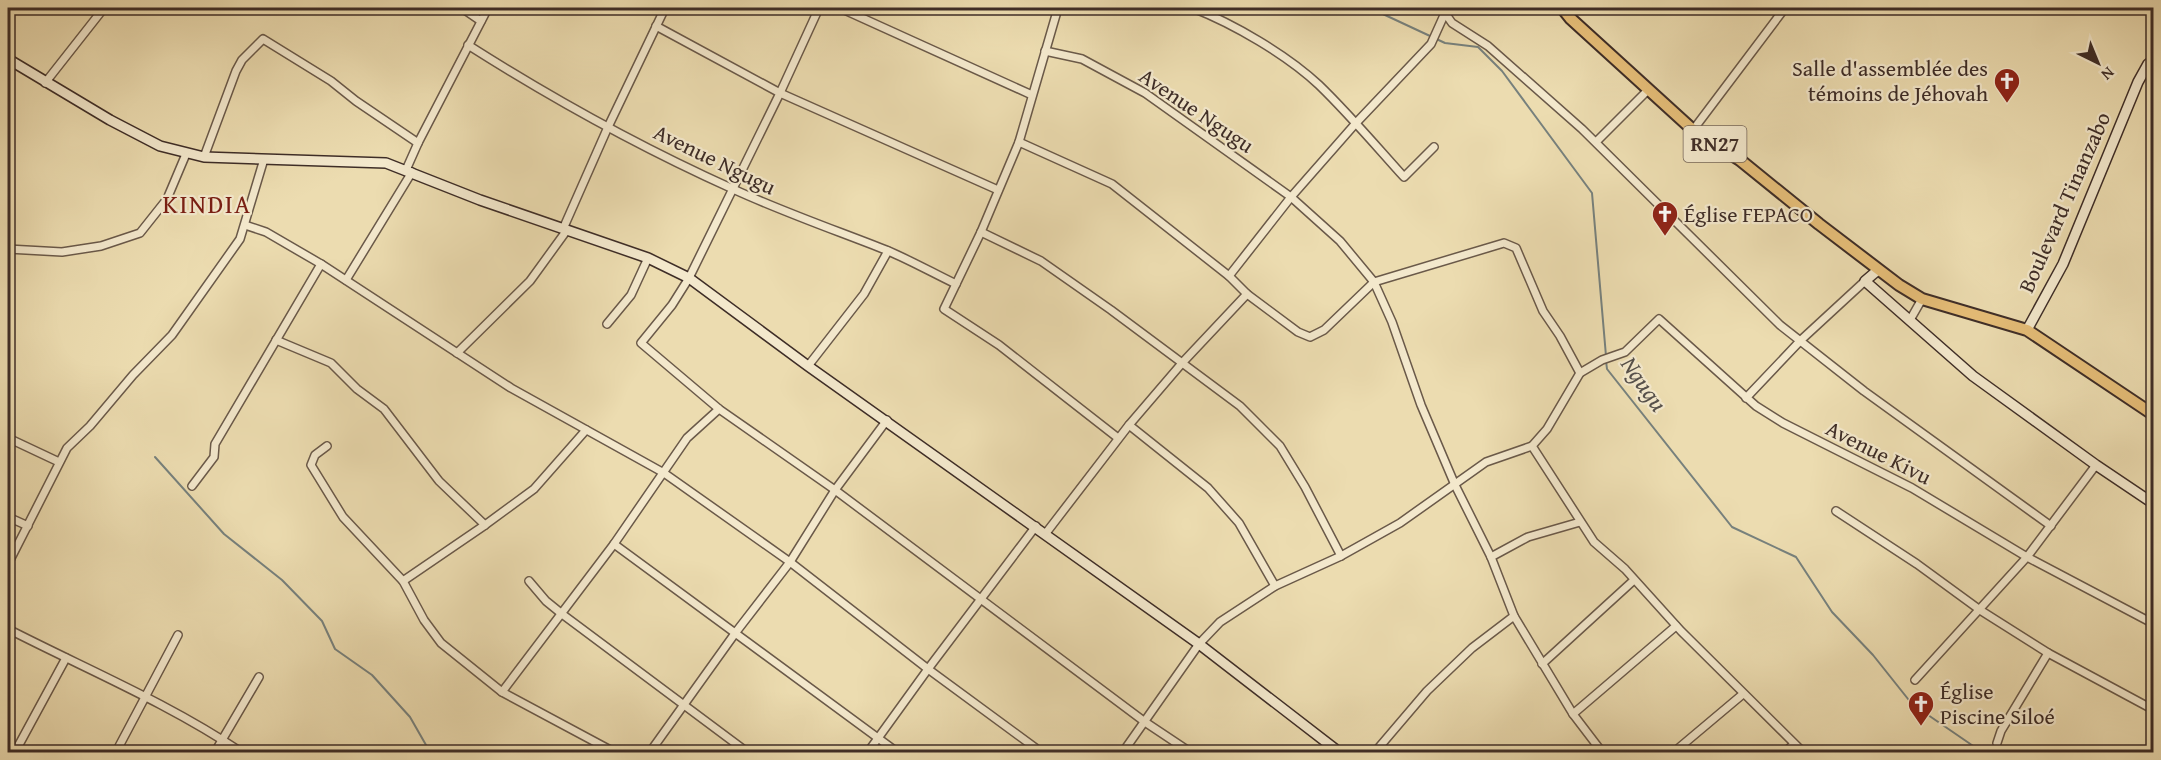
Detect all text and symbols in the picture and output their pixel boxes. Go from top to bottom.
north arrow [2068,33,2128,93]
place label: Salle d'assemblée des témoins de Jéhovah [1792,52,1989,109]
street label: Avenue Ngugu [1133,60,1261,160]
text: N [2096,62,2120,87]
church icon: Salle d'assemblée des témoins de Jéhovah [1992,66,2022,104]
street label: Boulevard Tinanzabo [2010,107,2118,297]
street label: Avenue Ngugu [648,116,782,202]
road number: RN27 [1684,126,1746,162]
district label: KINDIA [163,184,251,223]
place label: Église FEPACO [1684,198,1813,230]
church icon: Église FEPACO [1650,199,1680,237]
water label: Ngugu [1612,348,1676,419]
street label: Avenue Kivu [1821,412,1937,492]
place label: Église Piscine Siloé [1940,675,2055,732]
church icon: Église Piscine Siloé [1906,689,1936,727]

